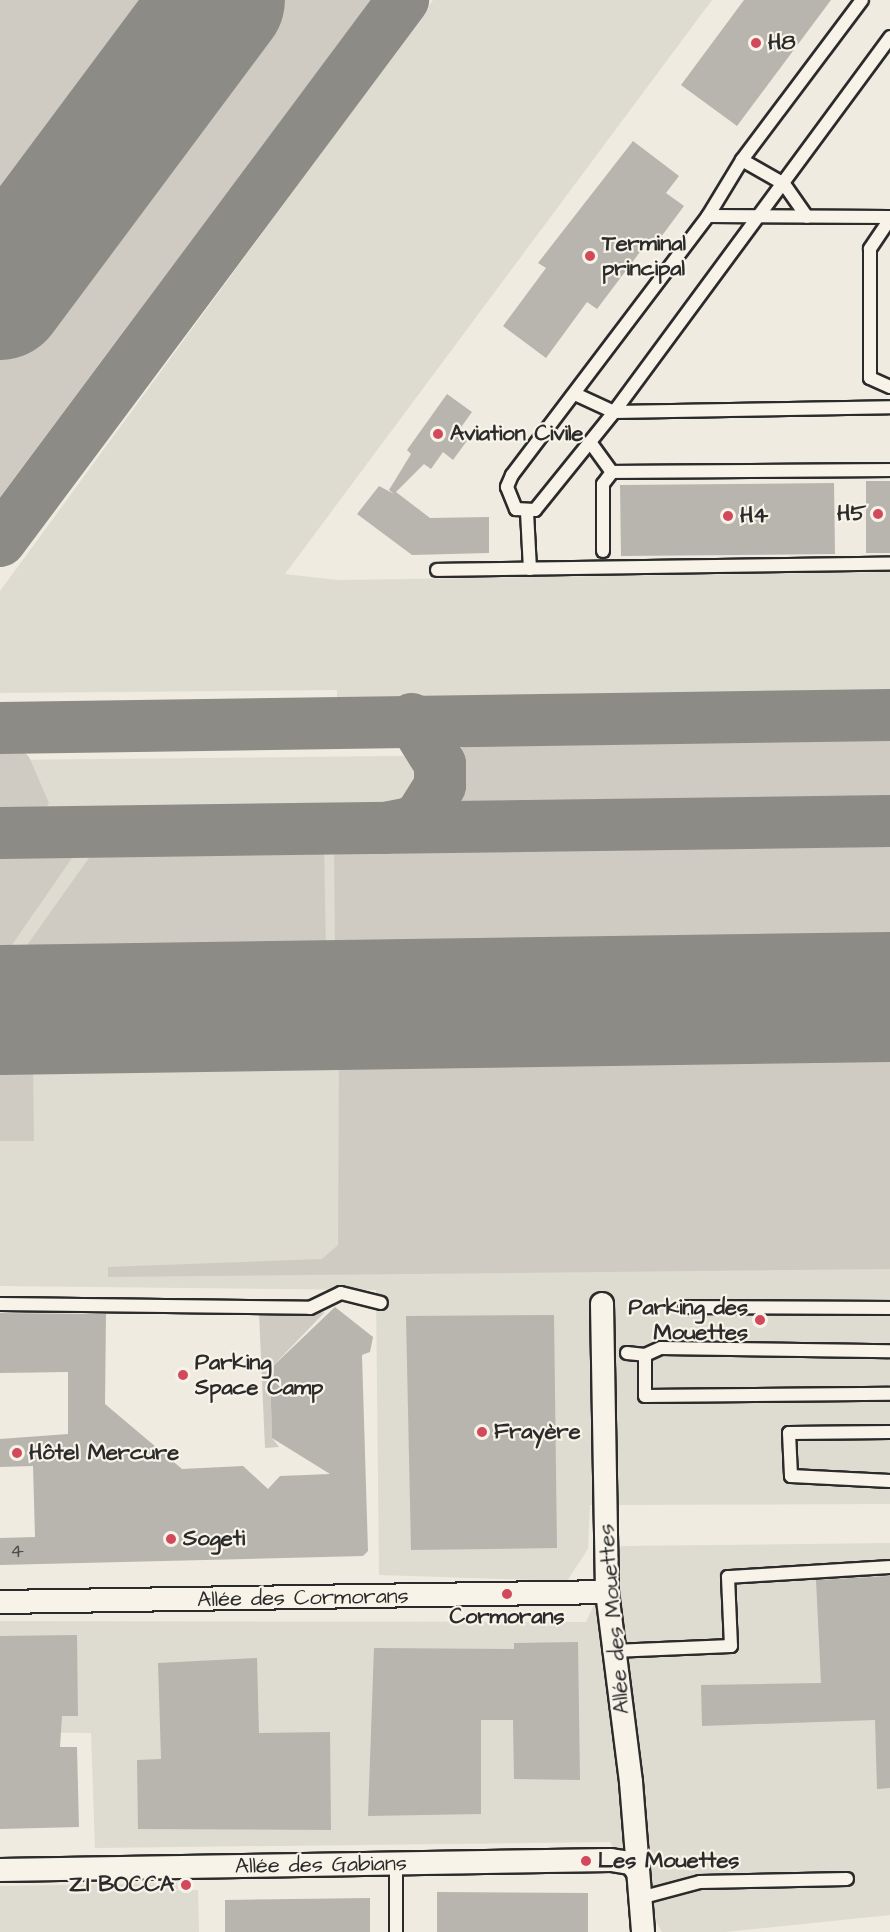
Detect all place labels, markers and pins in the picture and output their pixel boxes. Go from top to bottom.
place label: H8 [768,30,796,56]
marker: H8 [749,36,763,50]
place label: Terminal principal [602,230,686,282]
marker: Terminal principal [583,249,597,263]
place label: Aviation Civile [450,421,583,447]
marker: Aviation Civile [431,427,445,441]
place label: H5 [837,501,866,527]
place label: H4 [740,503,768,529]
marker: H5 [871,507,885,521]
marker: H4 [721,509,735,523]
place label: Parking des Mouettes [628,1294,748,1346]
marker: Parking des Mouettes [753,1313,767,1327]
place label: Parking Space Camp [195,1349,323,1400]
marker: Parking Space Camp [176,1368,190,1382]
place label: Frayère [494,1419,581,1445]
marker: Frayère [475,1425,489,1439]
place label: Hôtel Mercure [29,1440,179,1466]
marker: Hôtel Mercure [10,1446,24,1460]
place label: Sogeti [183,1526,245,1552]
marker: Sogeti [164,1532,178,1546]
marker: Cormorans [500,1587,514,1601]
place label: Cormorans [450,1604,564,1630]
place label: Les Mouettes [598,1848,739,1874]
marker: Les Mouettes [579,1854,593,1868]
place label: ZI BOCCA [69,1872,174,1898]
marker: ZI BOCCA [179,1878,193,1892]

